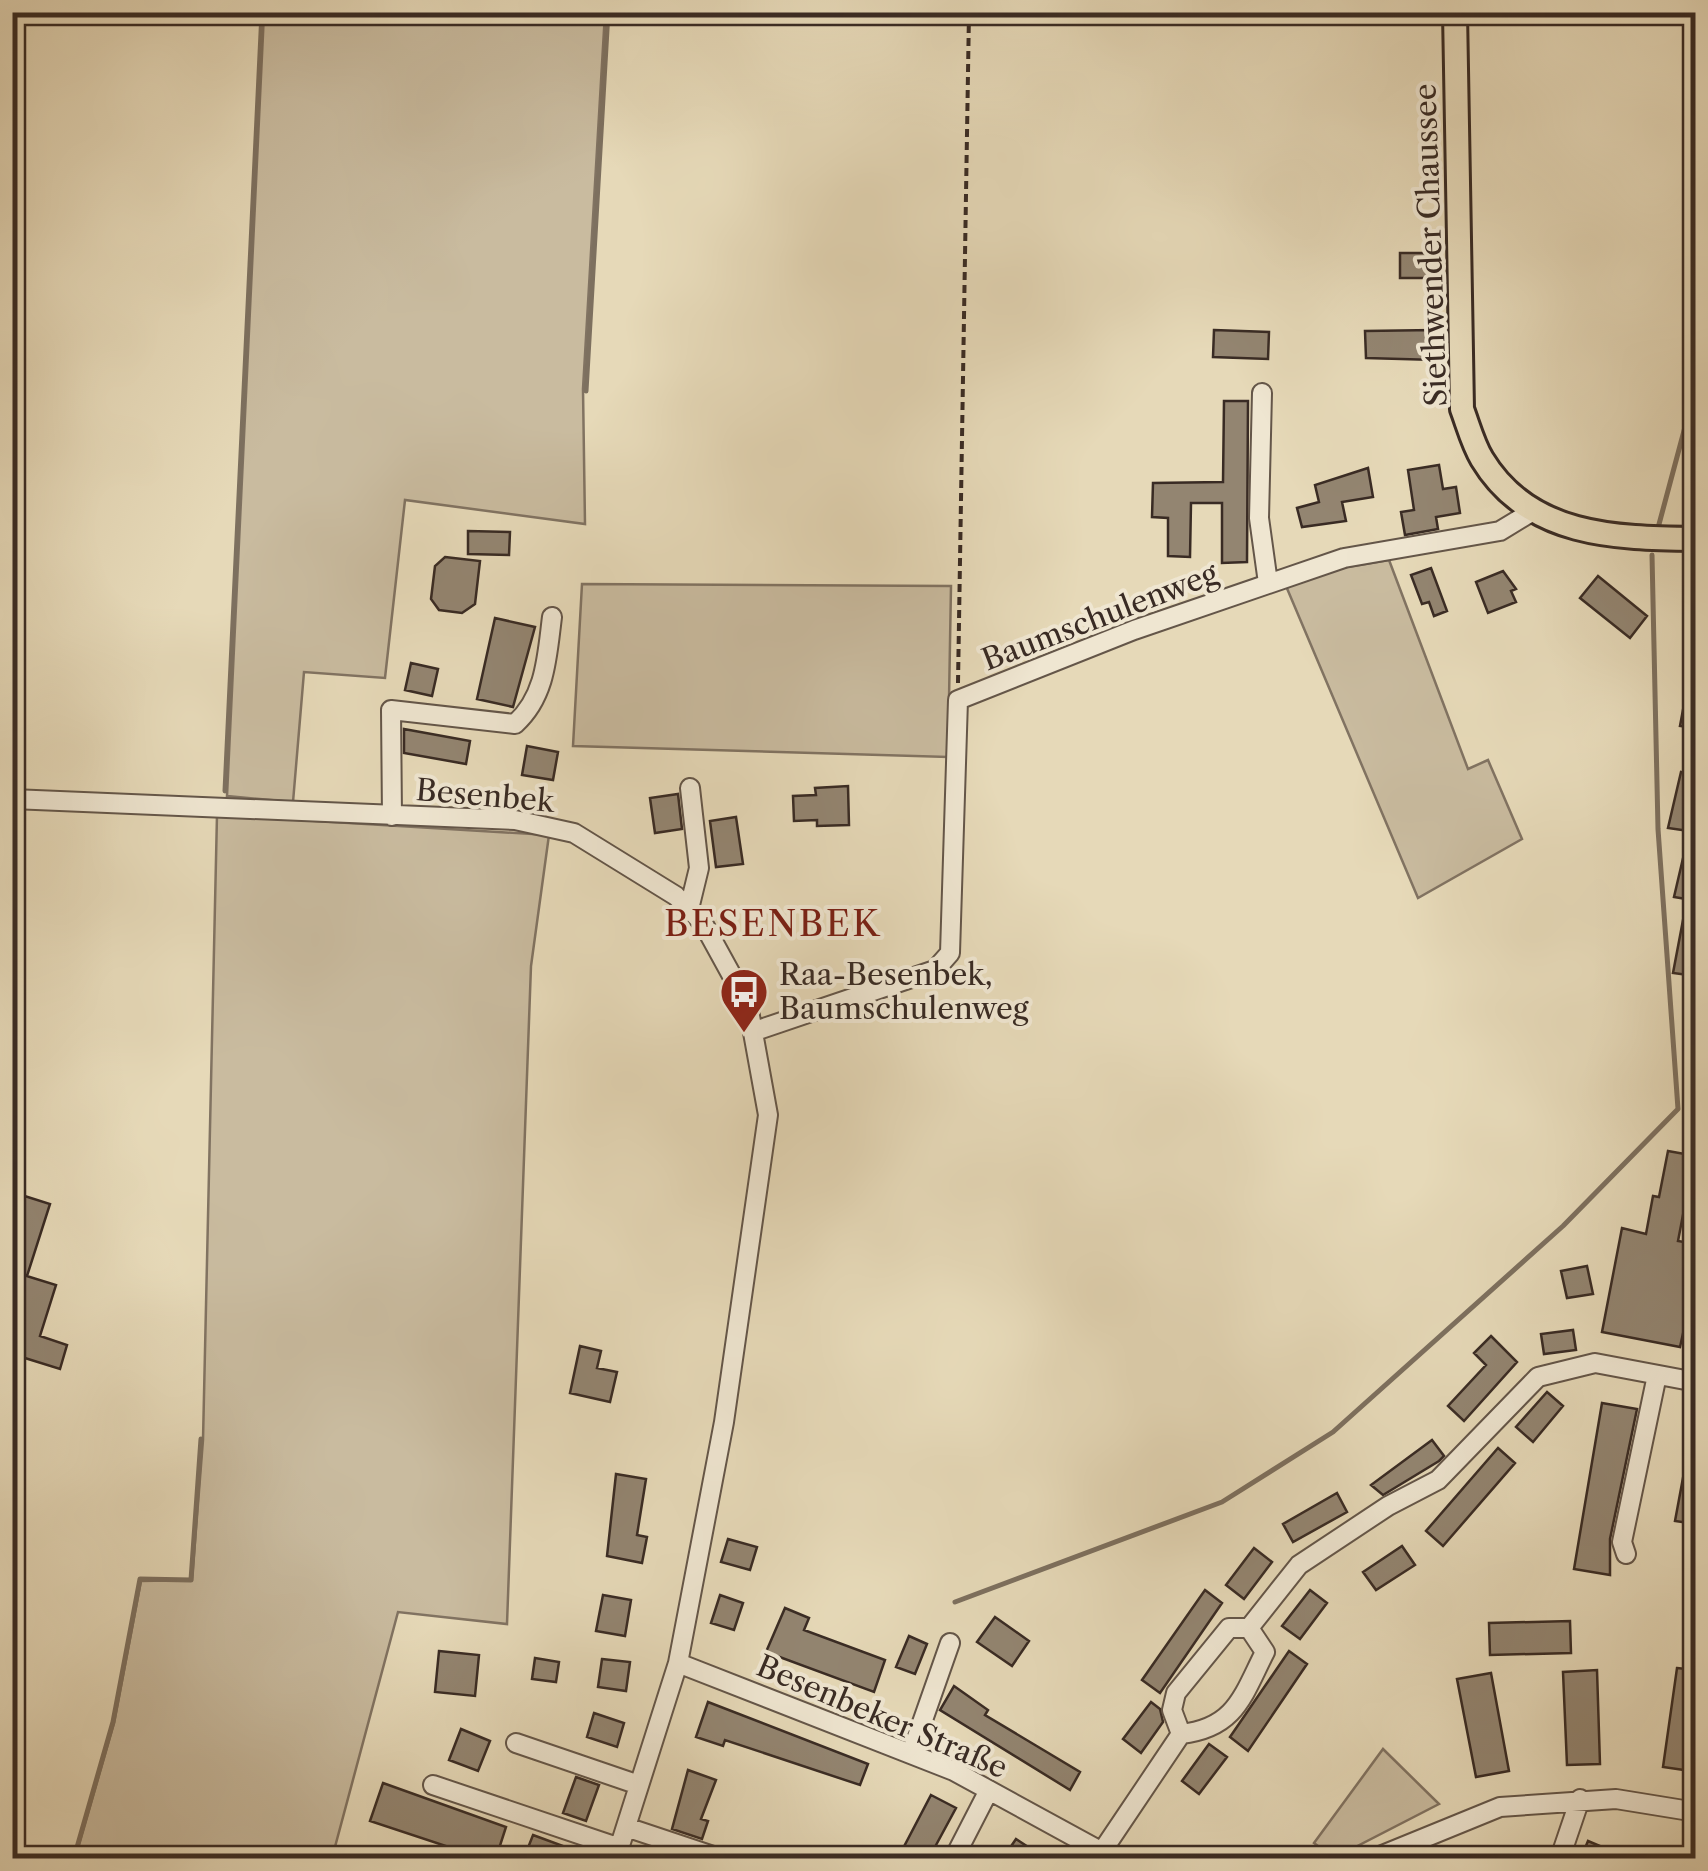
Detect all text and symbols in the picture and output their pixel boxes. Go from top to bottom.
street label: Siethwender Chaussee [1406,83,1455,407]
street label: Baumschulenweg [977,554,1223,679]
street label: Besenbek [414,771,557,820]
district label: BESENBEK [664,902,882,945]
place label: Raa-Besenbek, Baumschulenweg [779,956,1029,1027]
bus stop icon: Raa-Besenbek, Baumschulenweg [718,966,770,1034]
street label: Besenbeker Straße [751,1647,1013,1786]

